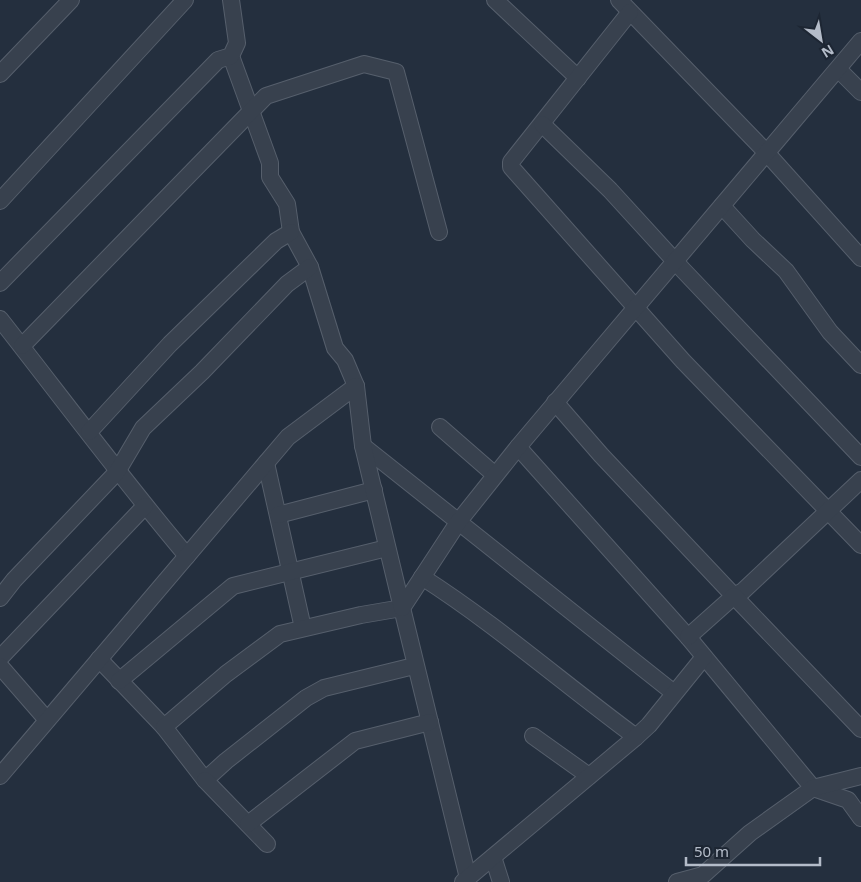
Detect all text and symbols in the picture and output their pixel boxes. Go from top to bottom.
north arrow [796,15,846,65]
text: N [818,40,838,63]
scale bar [686,834,820,866]
text: 50 m [694,841,729,861]

